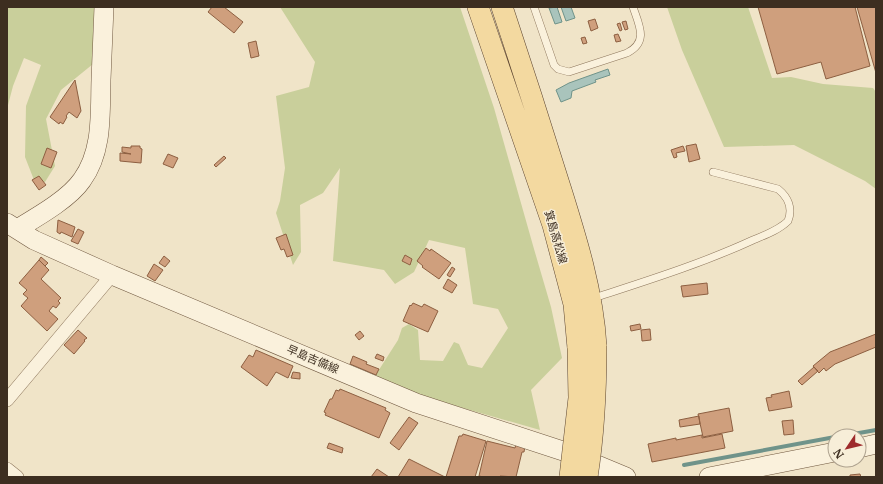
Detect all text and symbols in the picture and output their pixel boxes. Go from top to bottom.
street label: 箕島高松線 [542,209,570,265]
street label: 早島吉備線 [285,342,341,376]
north arrow [827,428,867,468]
text: N [830,446,847,461]

